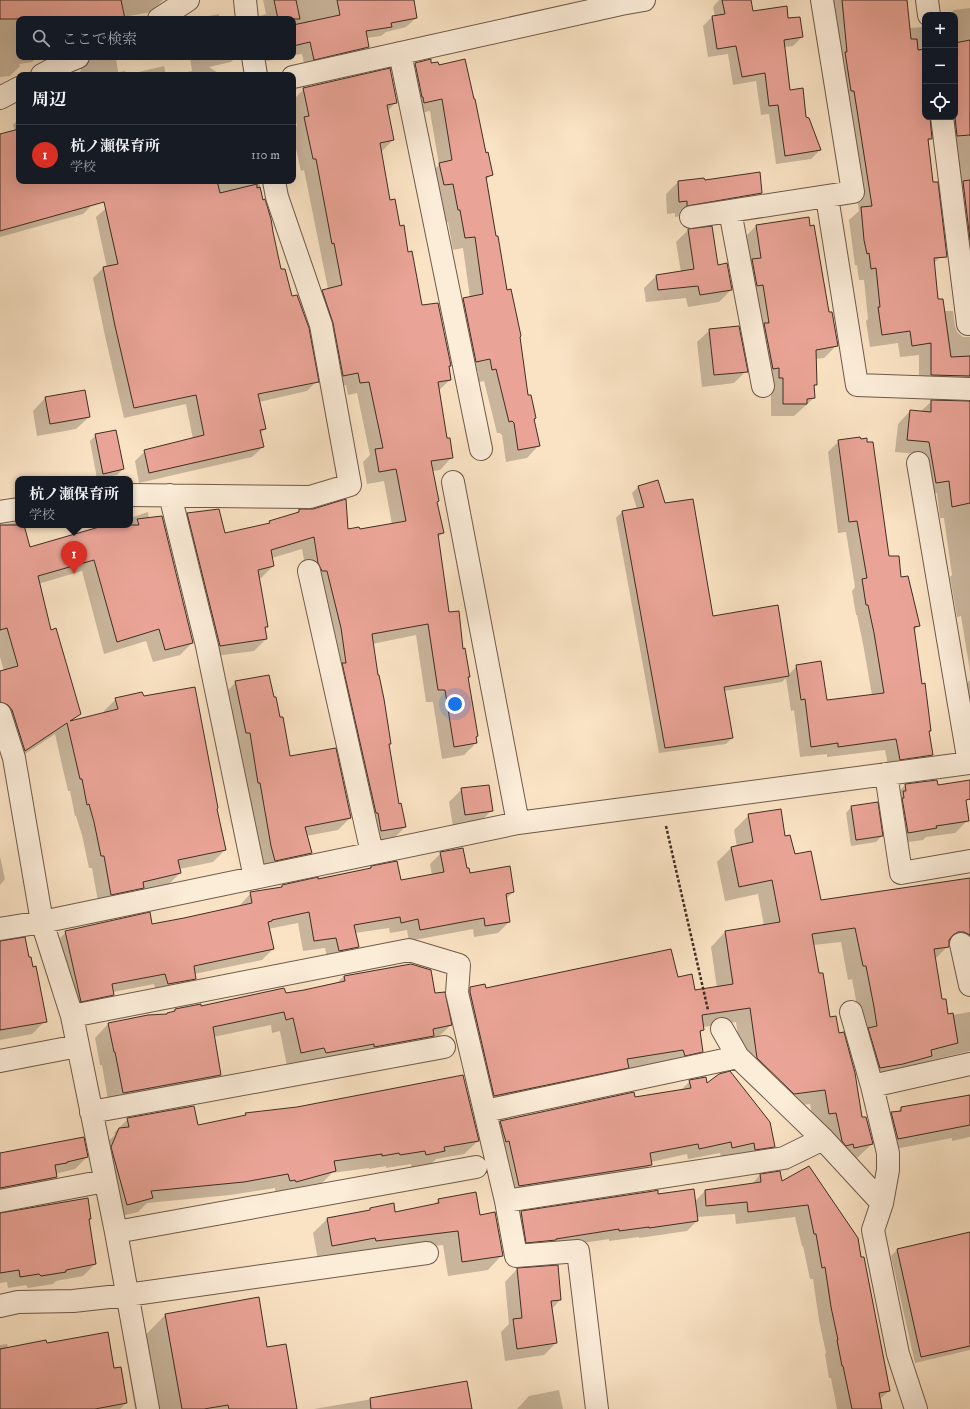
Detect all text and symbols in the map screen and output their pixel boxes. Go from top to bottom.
map controls [922,12,958,120]
button: + [922,12,958,48]
search box [16,16,296,60]
icon: search [30,27,52,49]
text: ここで検索 [62,30,137,49]
button: − [922,48,958,84]
button: locate [922,84,958,120]
text: 周辺 [32,89,66,111]
text: 杭ノ瀬保育所 [70,137,160,156]
text: 1 [43,147,47,163]
text: 110 m [251,147,280,163]
text: 学校 [70,159,96,175]
popup [15,476,133,528]
text: 杭ノ瀬保育所 [29,485,119,504]
text: 学校 [29,507,55,523]
pin: 1 [61,541,87,574]
your location [445,694,465,714]

